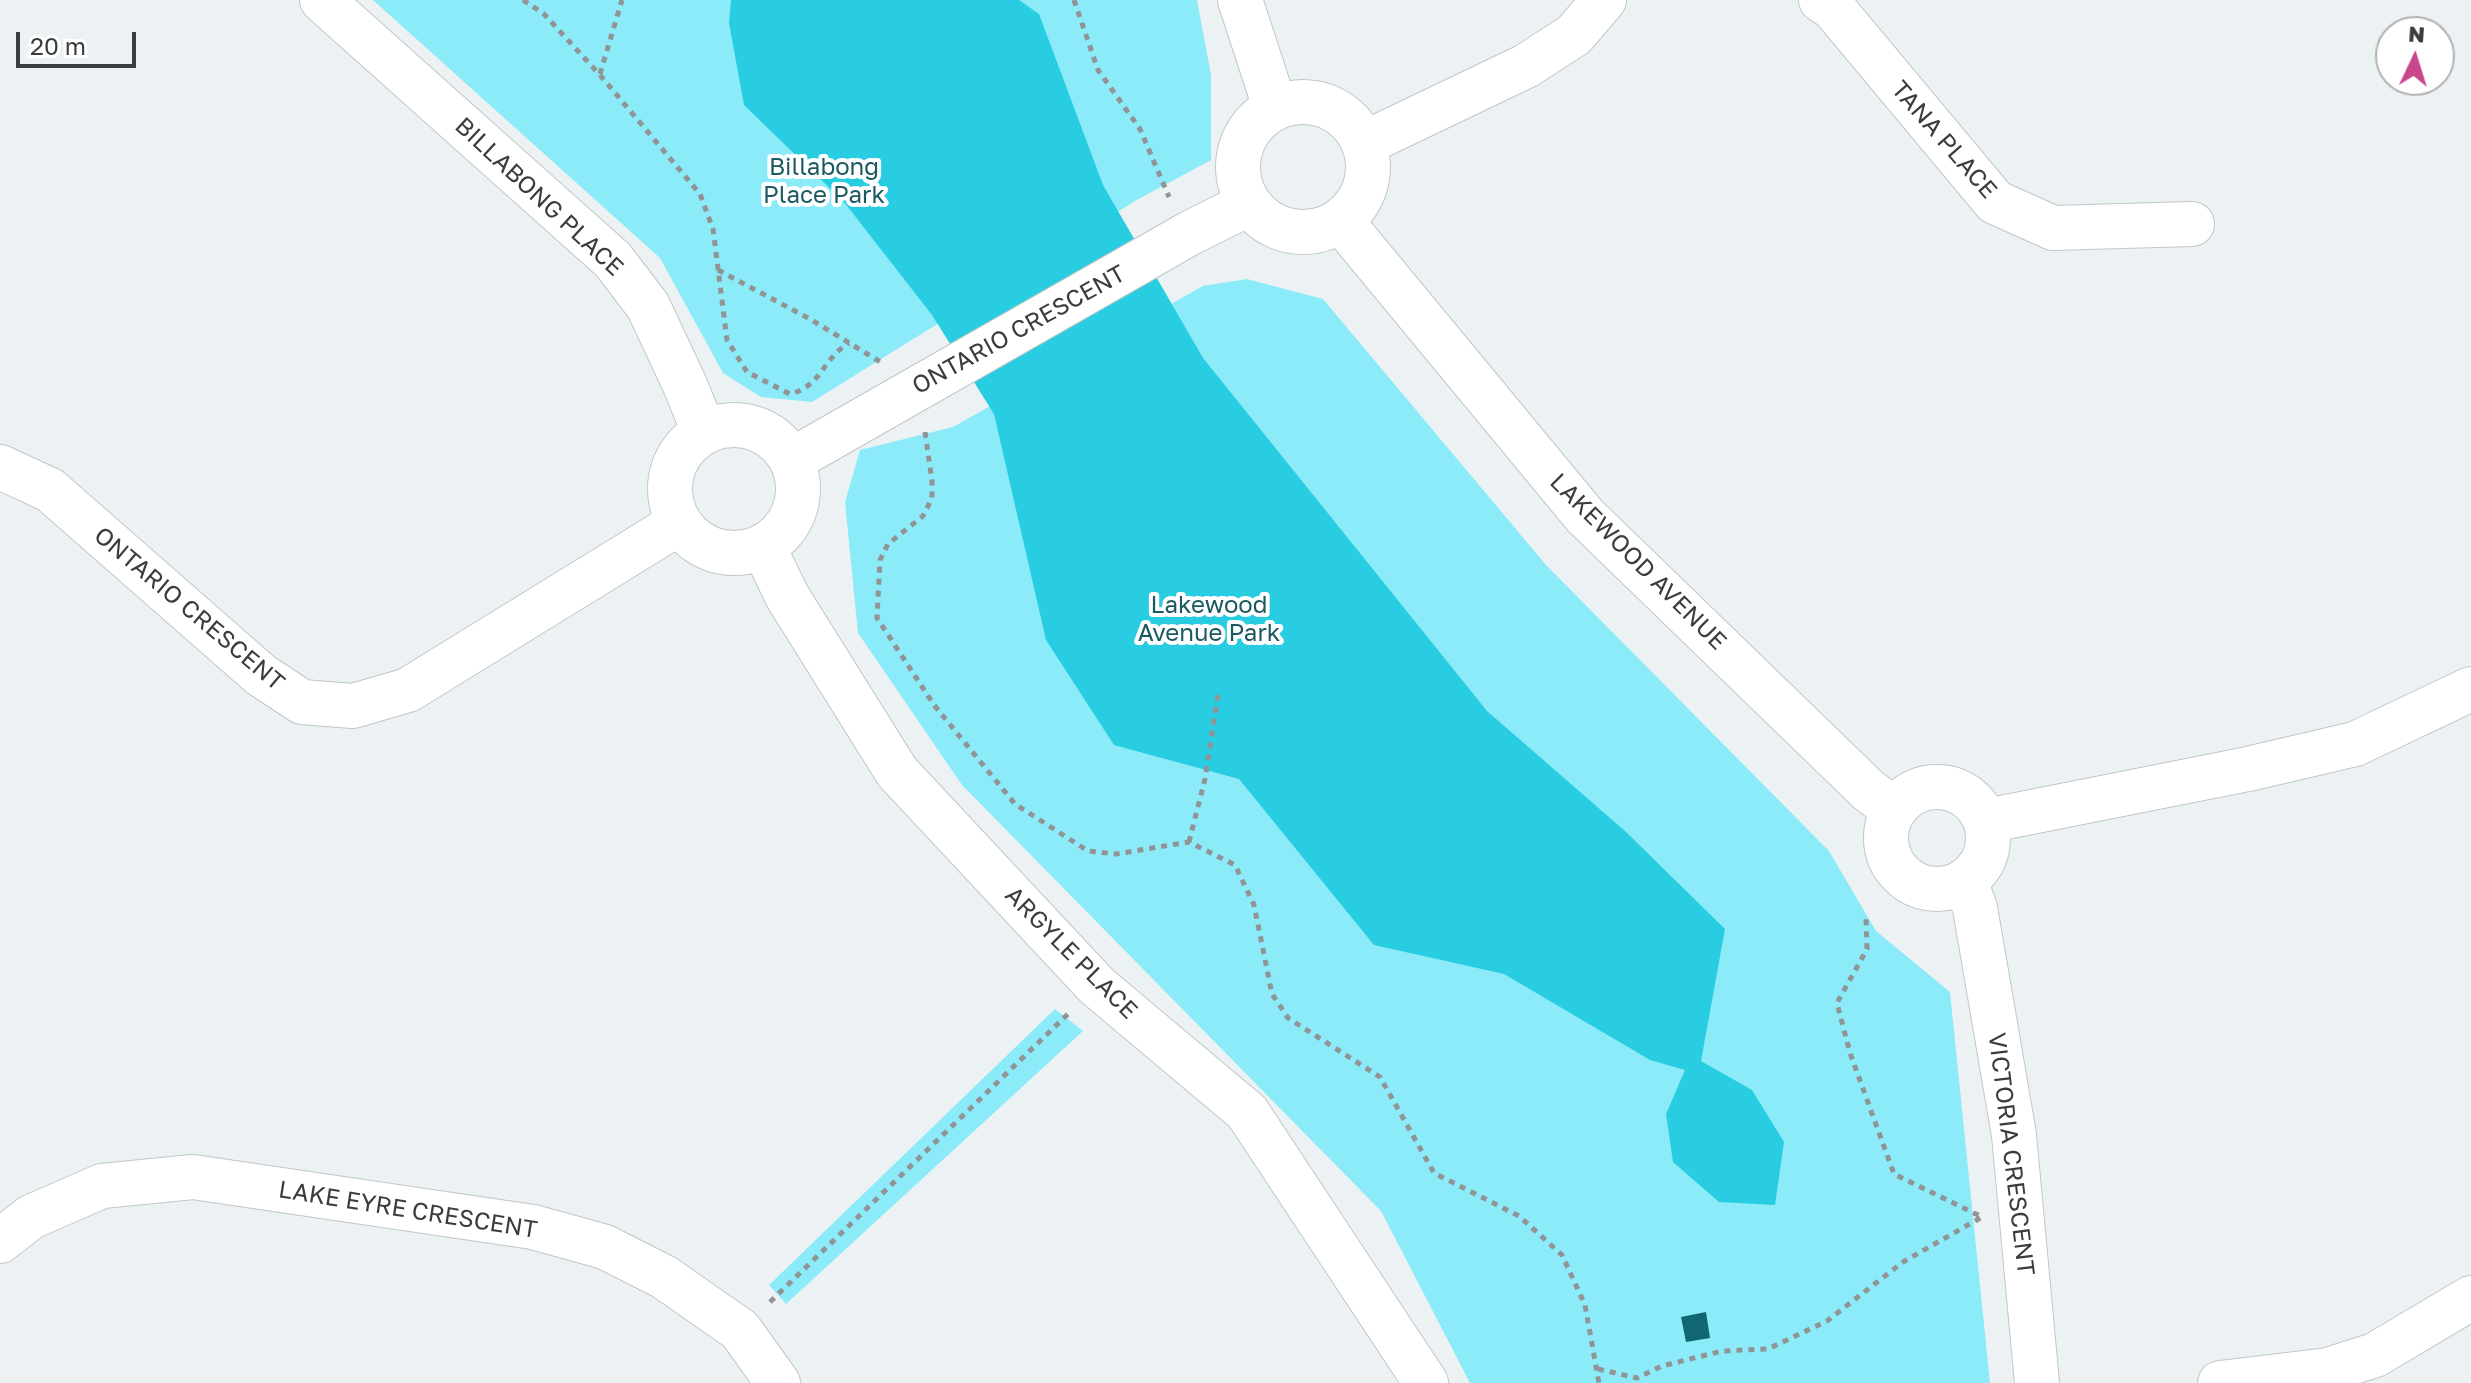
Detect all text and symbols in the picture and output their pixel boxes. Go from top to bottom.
scale bar [20,16,140,66]
north arrow [2375,16,2455,96]
text: N [2407,20,2426,48]
text: 20 m [30,31,86,60]
street label: TANA PLACE [1885,75,2003,205]
street label: BILLABONG PLACE [449,112,629,282]
park label: Billabong Place Park [763,153,885,209]
street label: ONTARIO CRESCENT [907,259,1131,401]
street label: LAKEWOOD AVENUE [1544,468,1732,656]
street label: ONTARIO CRESCENT [88,521,290,697]
park label: Lakewood Avenue Park [1138,591,1280,647]
street label: ARGYLE PLACE [999,881,1143,1025]
street label: VICTORIA CRESCENT [1982,1031,2040,1277]
street label: LAKE EYRE CRESCENT [277,1175,539,1245]

